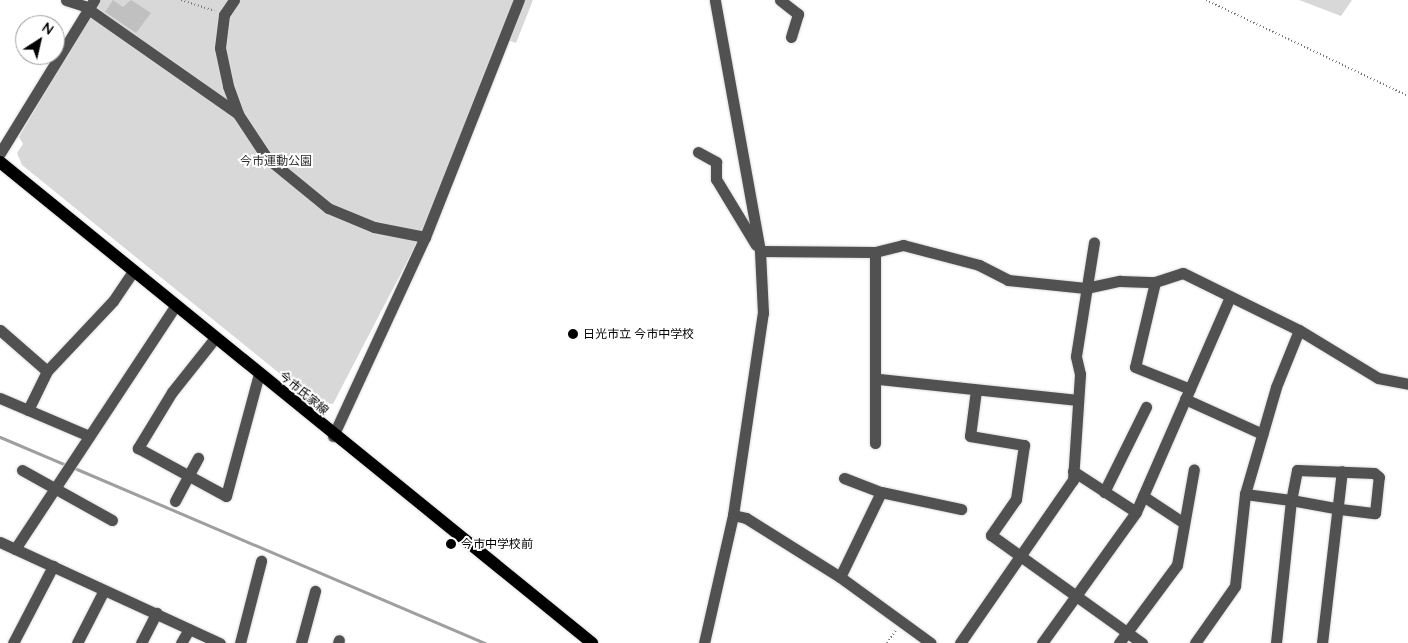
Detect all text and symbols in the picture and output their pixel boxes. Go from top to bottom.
north arrow [15,15,65,65]
text: N [39,18,57,39]
park label: 今市運動公園 [240,154,312,168]
place label: 日光市立 今市中学校 [583,327,694,341]
marker: 日光市立 今市中学校 [567,328,579,340]
street label: 今市氏家線 [276,368,332,418]
place label: 今市中学校前 [461,537,533,551]
marker: 今市中学校前 [445,538,457,550]

